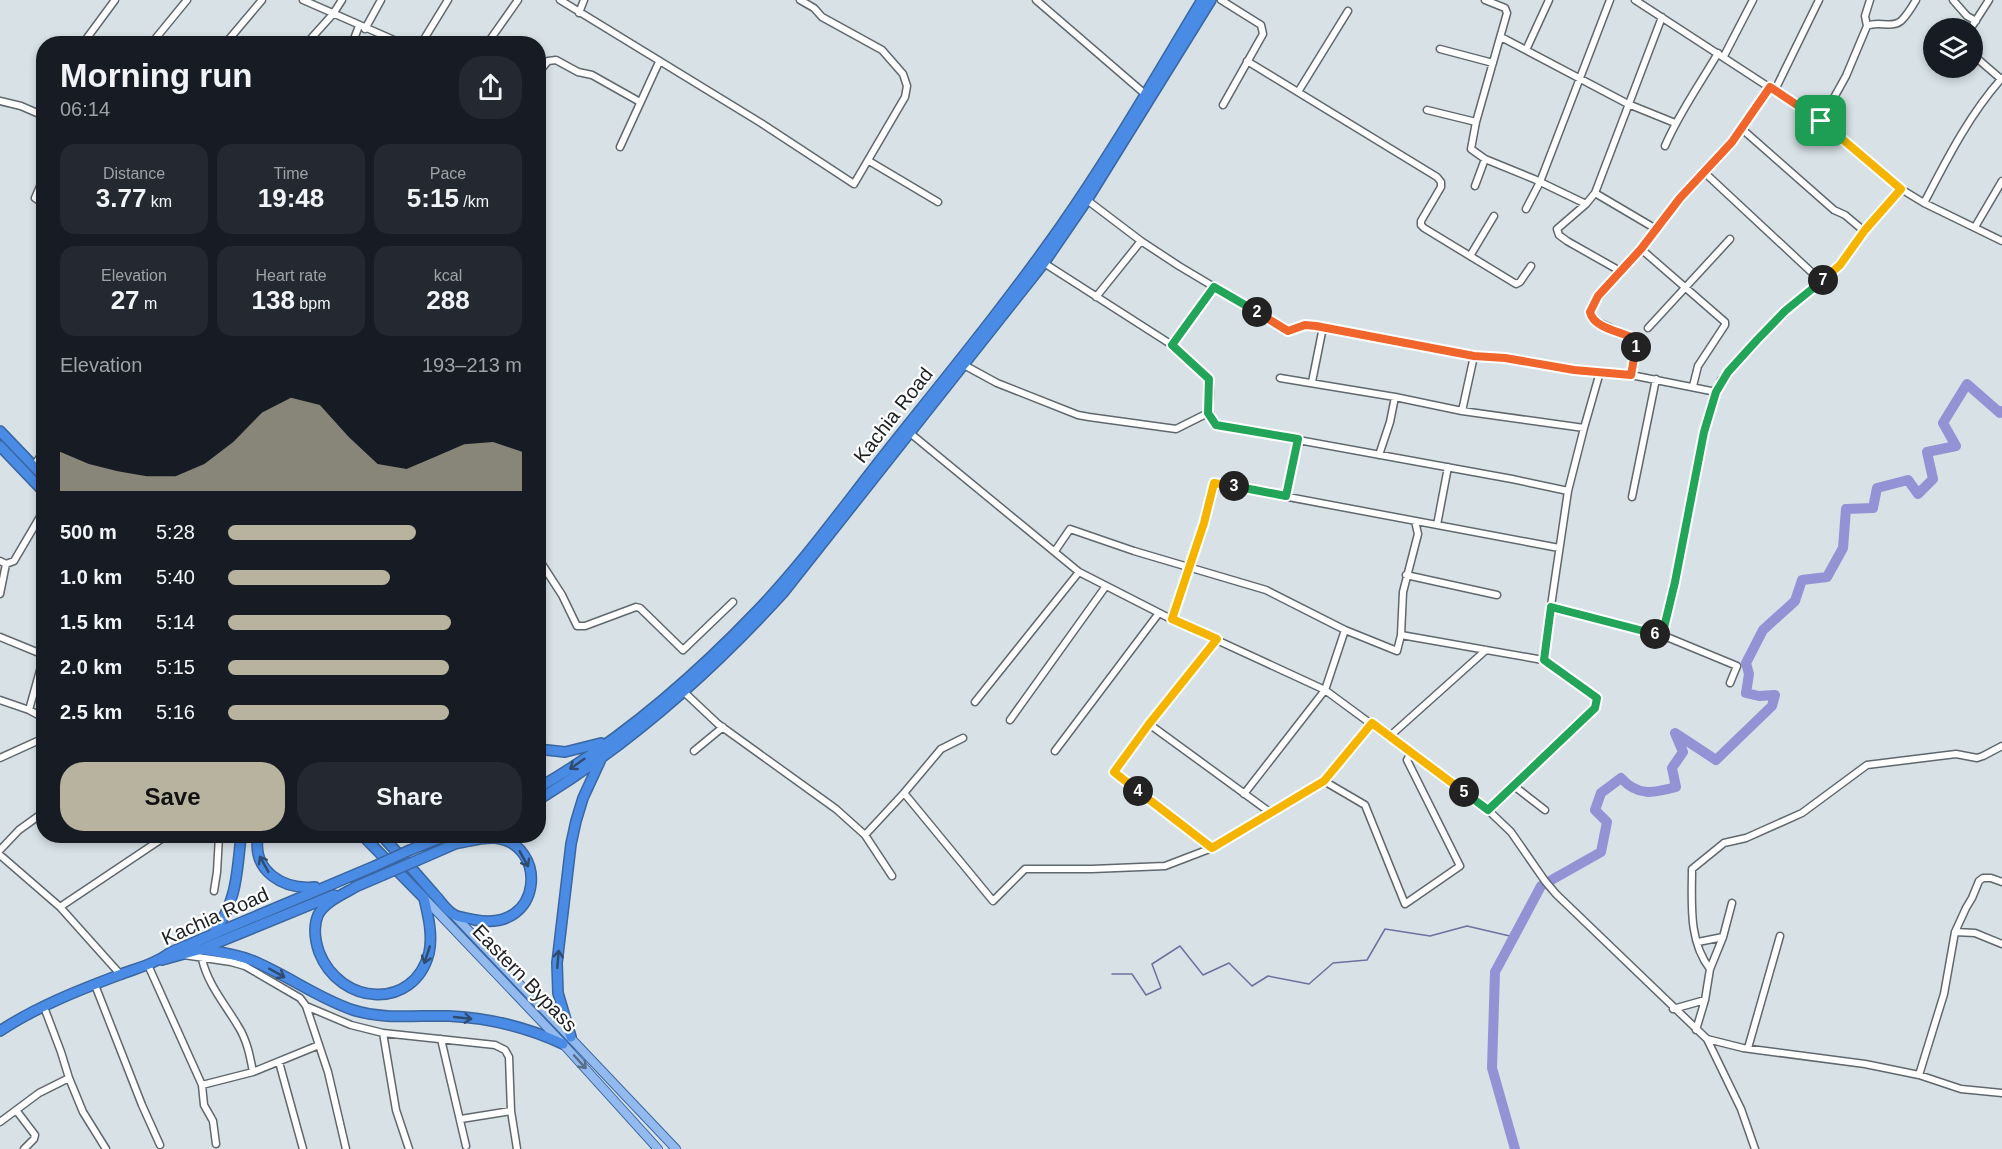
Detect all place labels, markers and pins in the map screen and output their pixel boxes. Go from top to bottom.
pin [1795,95,1846,146]
pin: 7 [1808,265,1838,295]
pin: 2 [1242,297,1272,327]
pin: 1 [1621,332,1651,362]
pin: 3 [1219,471,1249,501]
pin: 6 [1640,619,1670,649]
pin: 4 [1123,776,1153,806]
pin: 5 [1449,777,1479,807]

